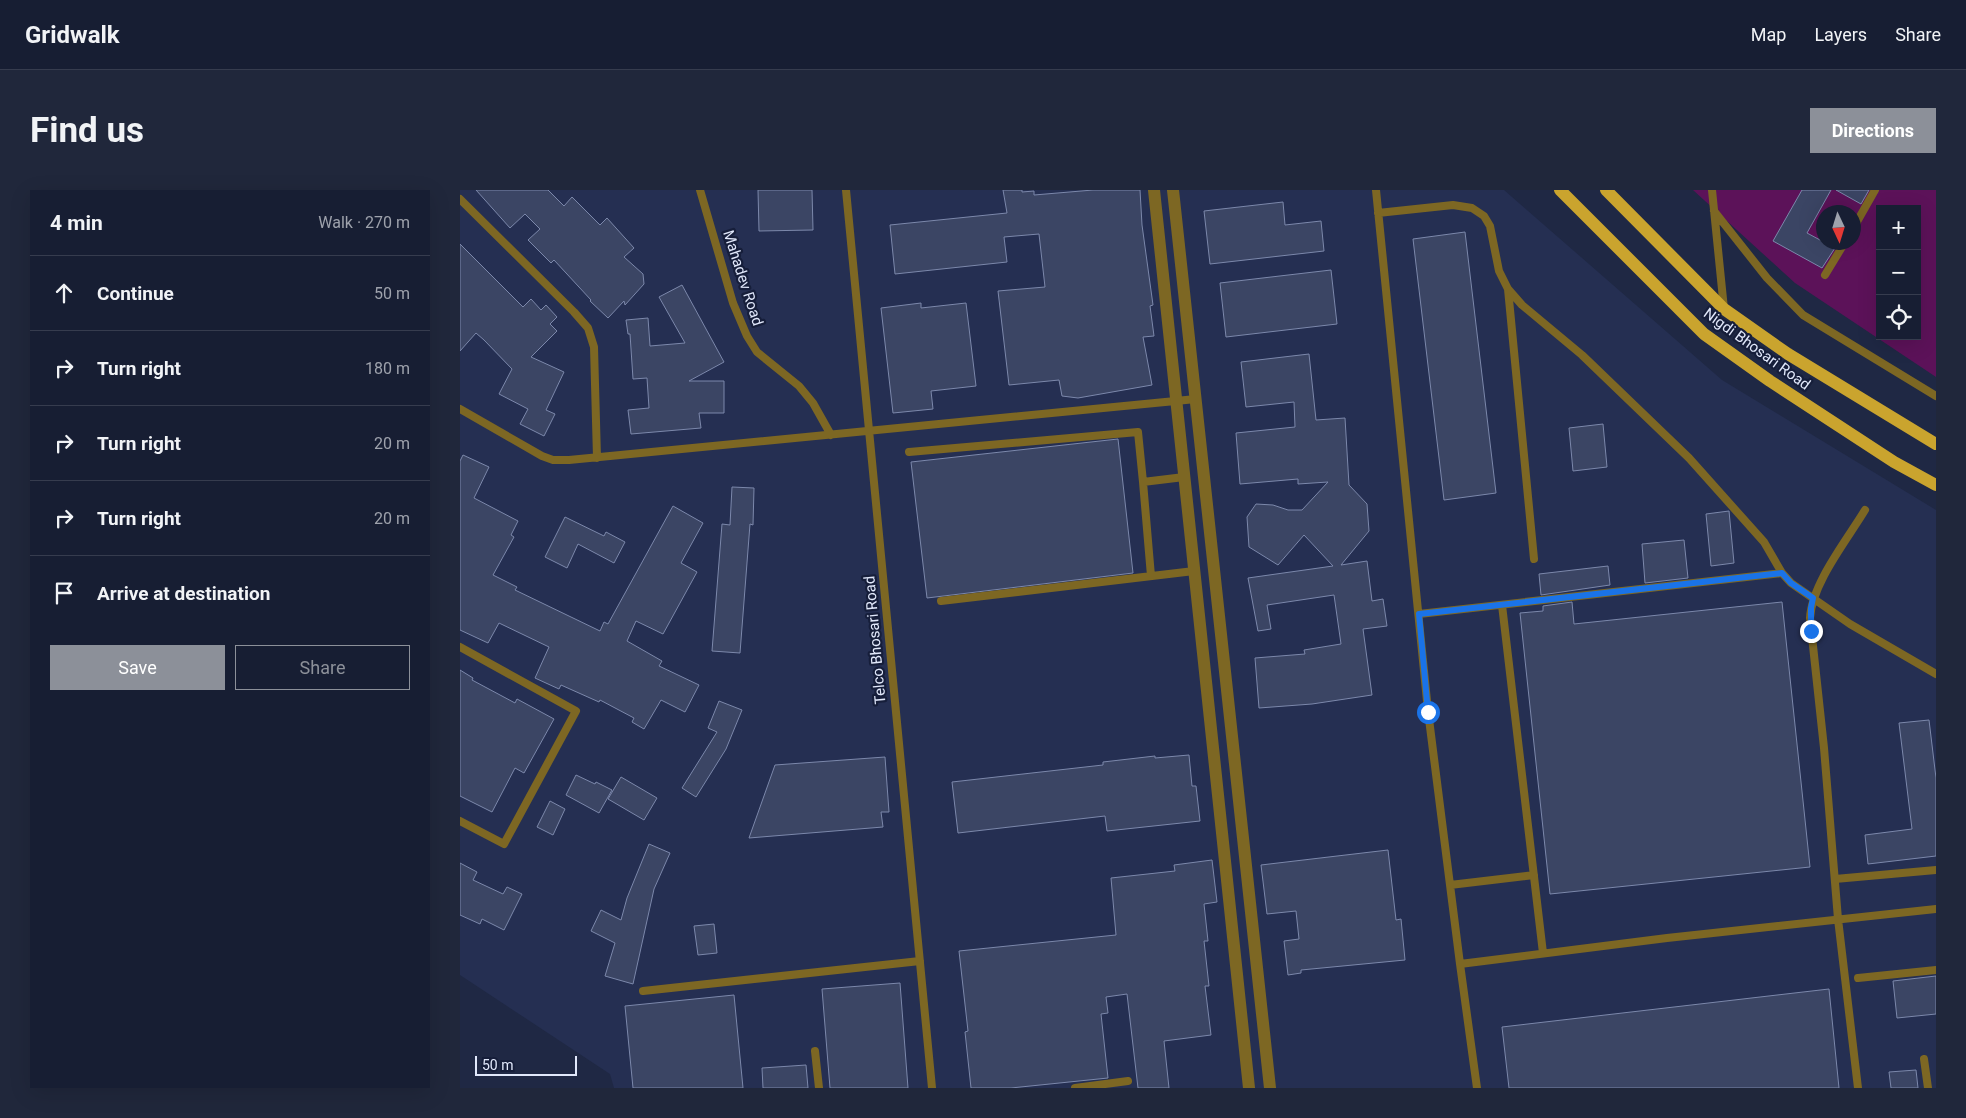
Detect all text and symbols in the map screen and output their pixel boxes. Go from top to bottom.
text: Gridwalk [25,21,120,49]
text: Map [1751,24,1786,45]
text: Layers [1814,24,1867,45]
text: Share [1895,24,1941,45]
button: Directions [1810,108,1936,153]
text: Find us [30,110,144,151]
north arrow [1816,205,1861,250]
map controls [1876,205,1921,340]
button: + [1876,205,1921,250]
text: 4 min [50,211,103,235]
text: Walk · 270 m [318,213,410,232]
street label: Mahadev Road [719,228,767,328]
button: − [1876,250,1921,295]
icon: ahead [50,279,78,307]
text: Continue [97,282,174,305]
text: 50 m [374,284,410,303]
button: locate [1876,295,1921,340]
street label: Nigdi Bhosari Road [1700,304,1814,394]
icon: right [50,354,78,382]
text: Turn right [97,357,181,380]
text: 180 m [365,359,410,378]
icon: right [50,429,78,457]
text: Turn right [97,432,181,455]
text: 20 m [374,434,410,453]
icon: right [50,504,78,532]
text: Turn right [97,507,181,530]
text: 20 m [374,509,410,528]
street label: Telco Bhosari Road [860,575,890,705]
icon: arrive [50,579,78,607]
text: Arrive at destination [97,582,270,605]
route end [1800,620,1823,643]
button: Save [50,645,225,690]
button: Share [235,645,410,690]
route start [1417,701,1440,724]
scale bar [475,1053,578,1076]
text: 50 m [482,1057,514,1073]

